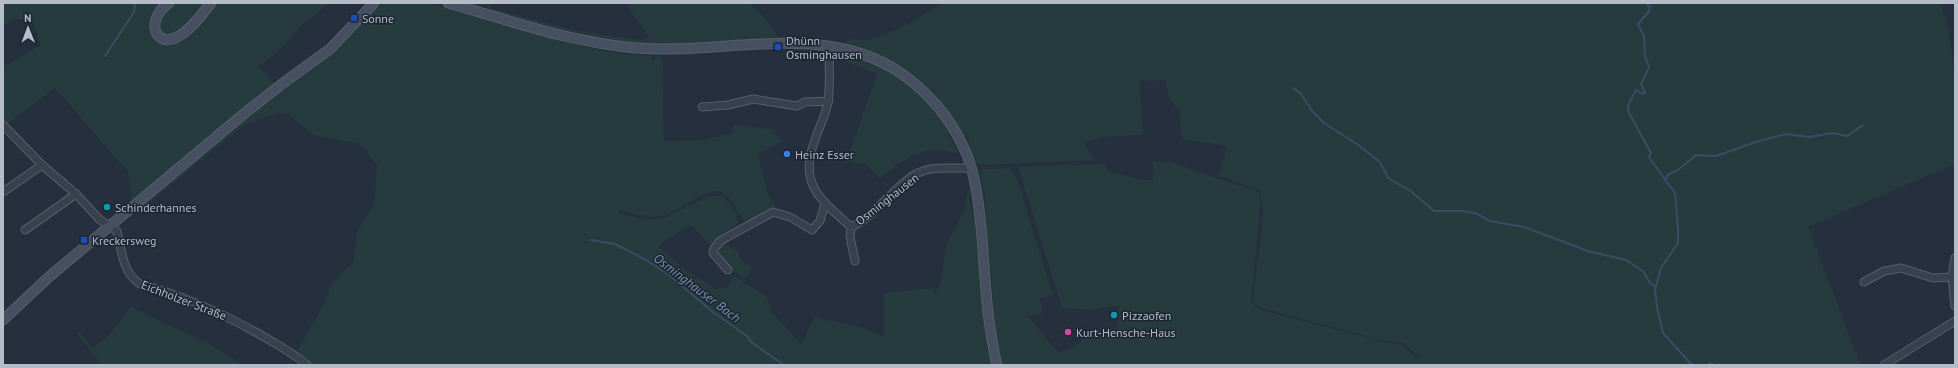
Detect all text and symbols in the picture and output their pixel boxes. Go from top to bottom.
north arrow [8,8,48,48]
text: N [24,11,32,25]
place label: Sonne [362,11,394,26]
marker: Sonne [349,13,359,23]
place label: Dhünn Osminghausen [786,33,862,62]
marker: Dhünn Osminghausen [773,42,783,52]
place label: Heinz Esser [795,147,854,162]
marker: Heinz Esser [782,149,792,159]
street label: Osminghausen [852,170,922,228]
place label: Schinderhannes [115,200,197,215]
marker: Schinderhannes [102,202,112,212]
place label: Kreckersweg [92,233,156,248]
marker: Kreckersweg [79,235,89,245]
water label: Osminghauser Bach [650,250,744,326]
street label: Eichholzer Straße [139,277,229,323]
place label: Pizzaofen [1122,308,1171,323]
marker: Pizzaofen [1109,310,1119,320]
place label: Kurt-Hensche-Haus [1076,325,1176,340]
marker: Kurt-Hensche-Haus [1063,327,1073,337]

